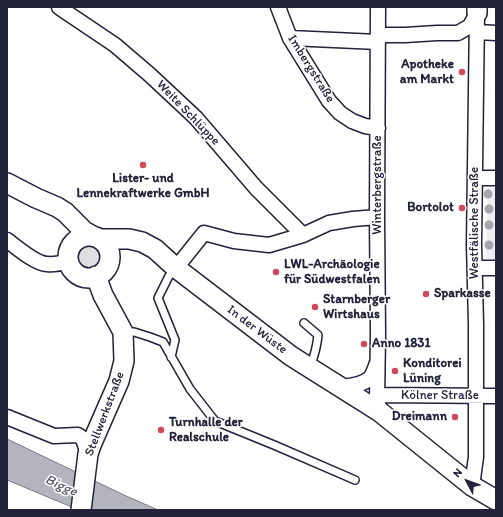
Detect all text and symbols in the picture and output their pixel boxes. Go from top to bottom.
street label: Imbergstraße [284,32,338,106]
place label: Apotheke am Markt [400,57,454,88]
marker: Apotheke am Markt [457,67,467,77]
street label: Weite Schlüppe [153,77,223,149]
street label: Winterbergstraße [370,135,386,235]
marker: Lister- und Lennekraftwerke GmbH [138,160,148,170]
street label: Westfälische Straße [467,167,483,279]
place label: Lister- und Lennekraftwerke GmbH [76,171,210,202]
place label: Bortolot [407,200,454,216]
marker: Bortolot [457,203,467,213]
place label: LWL-Archäologie für Südwestfalen [284,257,380,288]
marker: LWL-Archäologie für Südwestfalen [271,267,281,277]
place label: Sparkasse [434,286,491,302]
marker: Sparkasse [421,289,431,299]
place label: Starnberger Wirtshaus [323,292,390,323]
street label: In der Wüste [224,302,290,358]
marker: Starnberger Wirtshaus [310,302,320,312]
place label: Anno 1831 [372,336,430,352]
marker: Anno 1831 [359,339,369,349]
place label: Konditorei Lüning [403,356,462,387]
marker: Konditorei Lüning [390,366,400,376]
street label: Stellwerkstraße [82,370,128,458]
street label: Kölner Straße [401,388,479,404]
place label: Dreimann [392,409,447,425]
marker: Dreimann [450,412,460,422]
place label: Turnhalle der Realschule [169,415,243,446]
marker: Turnhalle der Realschule [156,425,166,435]
north arrow [447,461,487,501]
text: N [450,466,465,480]
water label: Bigge [42,471,80,501]

